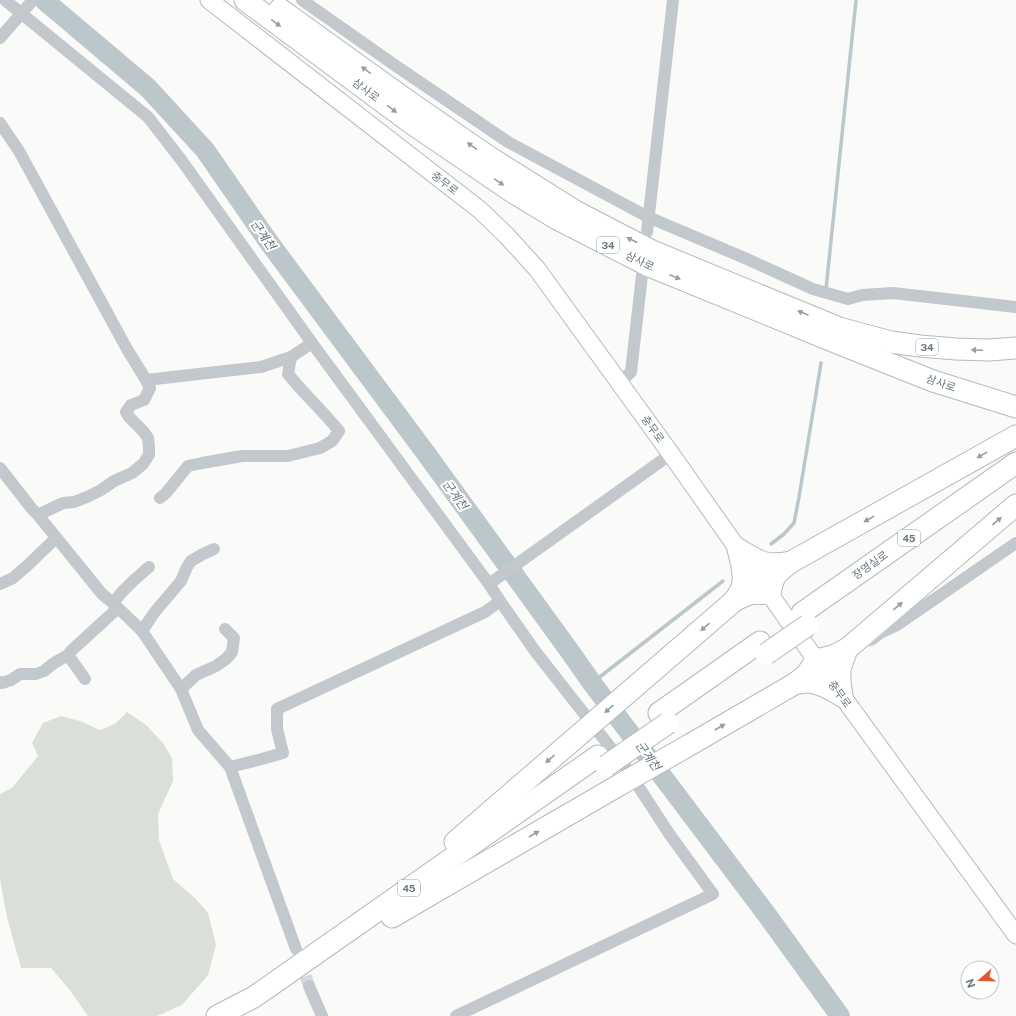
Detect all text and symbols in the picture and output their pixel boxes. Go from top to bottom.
one-way arrow [271,19,281,27]
one-way arrow [361,67,371,75]
street label: 삼사로 [350,76,382,104]
one-way arrow [386,105,397,113]
one-way arrow [467,142,477,150]
street label: 충무로 [429,169,461,197]
one-way arrow [494,178,504,186]
water label: 군계천 [248,217,279,254]
road number: 34 [597,237,619,253]
one-way arrow [626,237,638,243]
street label: 삼사로 [624,249,656,273]
one-way arrow [669,273,681,280]
one-way arrow [796,310,808,316]
road number: 34 [916,339,938,355]
one-way arrow [970,347,983,353]
street label: 삼사로 [925,372,957,394]
street label: 충무로 [639,413,667,445]
one-way arrow [976,452,988,458]
water label: 군계천 [440,477,472,514]
one-way arrow [863,515,874,522]
one-way arrow [992,517,1002,526]
road number: 45 [898,530,920,546]
street label: 장영실로 [850,548,890,582]
one-way arrow [892,601,903,610]
one-way arrow [699,622,710,631]
street label: 충무로 [826,678,854,710]
one-way arrow [604,705,614,714]
one-way arrow [714,724,726,731]
water label: 군계천 [633,738,665,775]
one-way arrow [545,755,556,764]
one-way arrow [529,831,540,838]
road number: 45 [398,880,420,896]
north arrow [960,960,1000,1000]
text: N [963,977,978,990]

